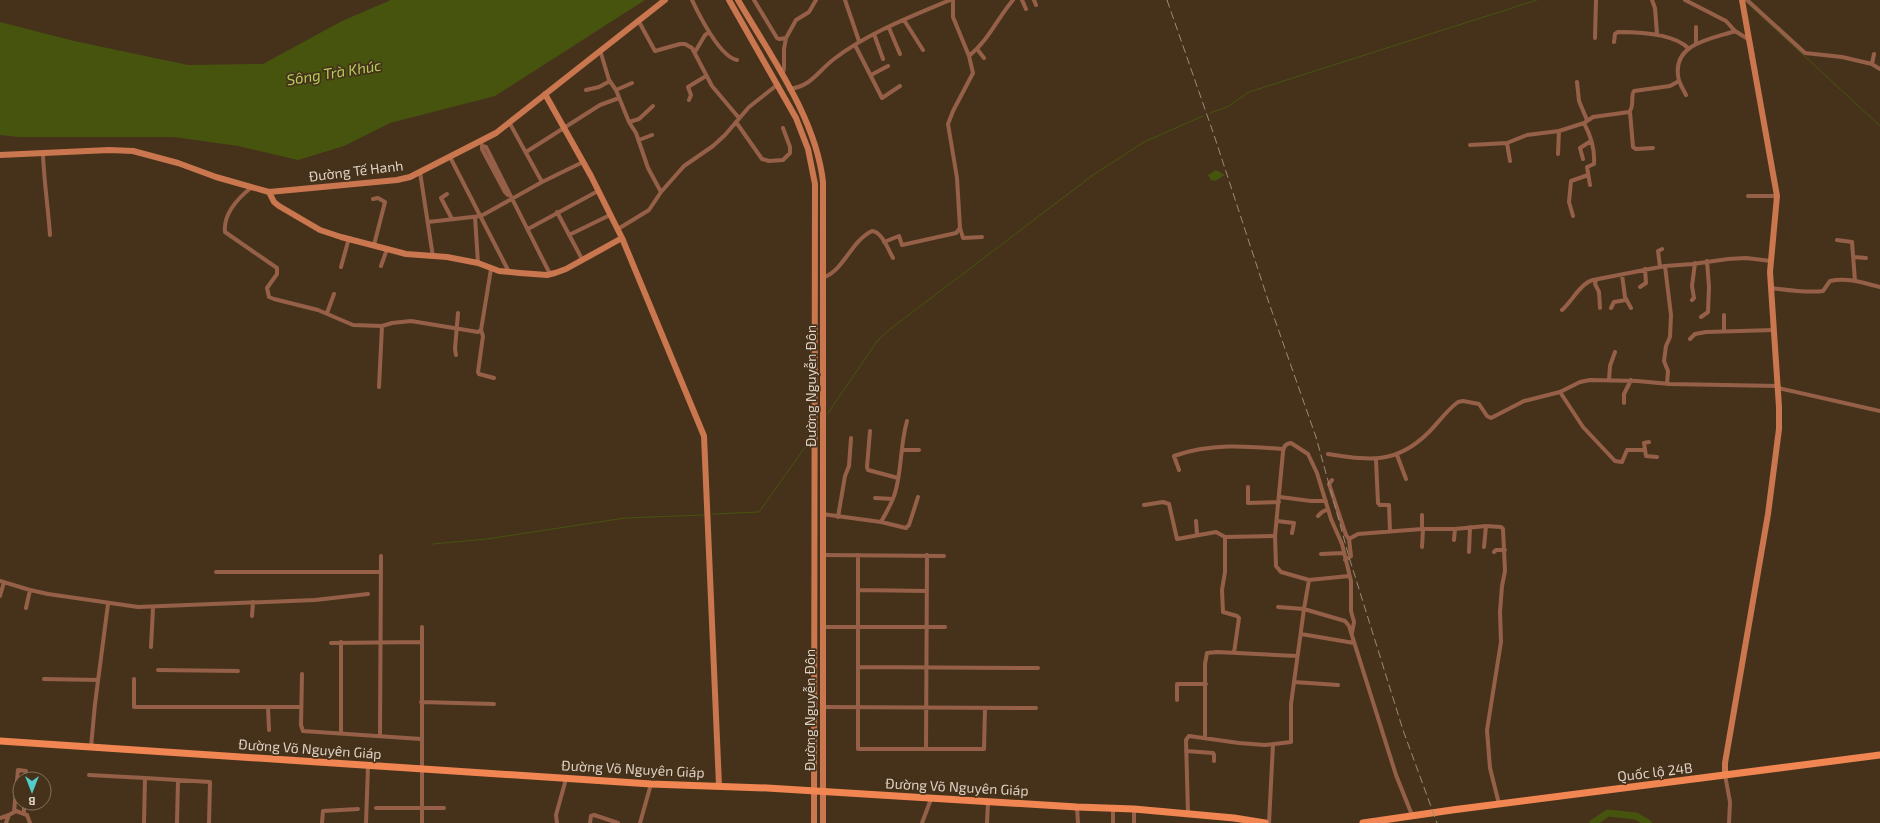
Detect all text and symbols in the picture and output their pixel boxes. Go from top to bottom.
water label: Sông Trà Khúc [285,56,383,88]
street label: Đường Tế Hanh [308,156,404,185]
street label: Đường Nguyễn Đôn [802,325,819,447]
street label: Đường Nguyễn Đôn [801,649,818,771]
street label: Đường Võ Nguyên Giáp [238,735,382,762]
street label: Đường Võ Nguyên Giáp [561,756,705,781]
street label: Quốc lộ 24B [1616,758,1694,785]
north arrow [12,771,52,811]
street label: Đường Võ Nguyên Giáp [885,774,1029,799]
text: B [28,795,36,808]

